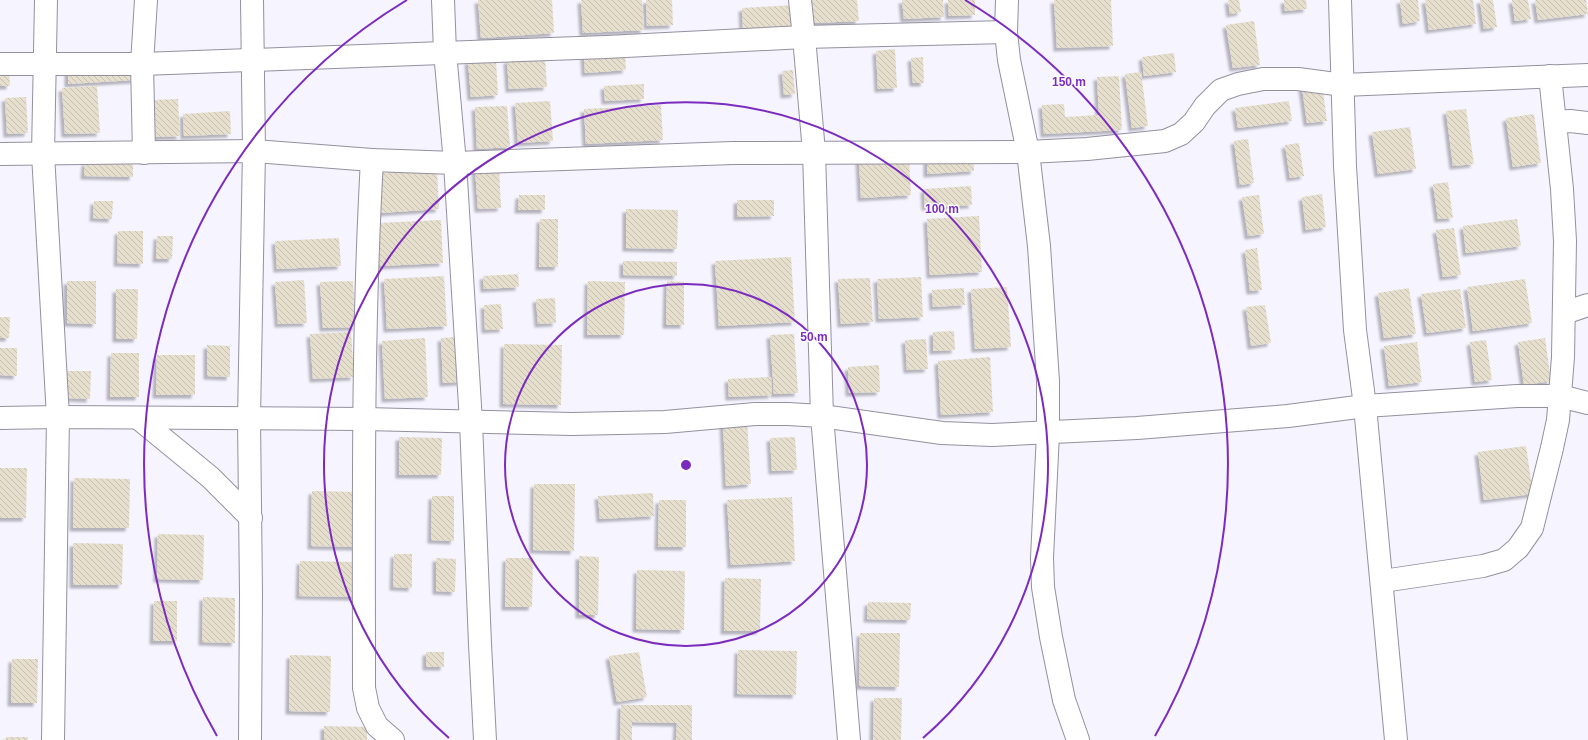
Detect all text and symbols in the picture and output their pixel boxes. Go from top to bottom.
text: 150 m [1052,75,1086,89]
text: 100 m [925,202,959,216]
text: 50 m [800,330,828,344]
centre of rings [679,458,693,472]

